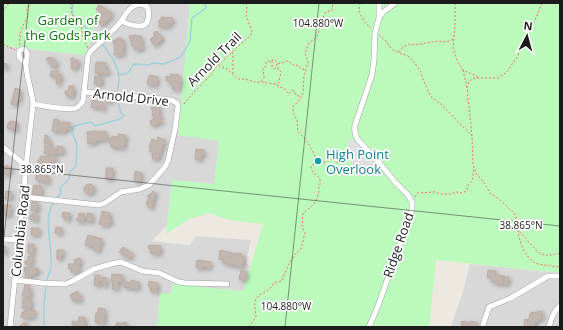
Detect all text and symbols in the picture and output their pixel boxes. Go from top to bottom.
park label: Garden of the Gods Park [25,11,111,44]
text: 104.880°W [293,16,344,30]
north arrow [507,16,547,56]
text: N [523,18,533,33]
street label: Arnold Trail [183,28,245,90]
street label: Arnold Drive [92,84,170,110]
place label: High Point Overlook [326,145,389,178]
marker: High Point Overlook [313,156,323,166]
text: 38.865°N [20,162,64,176]
street label: Columbia Road [6,184,34,278]
street label: Ridge Road [378,210,418,280]
text: 38.865°N [499,218,543,232]
text: 104.880°W [261,299,312,313]

